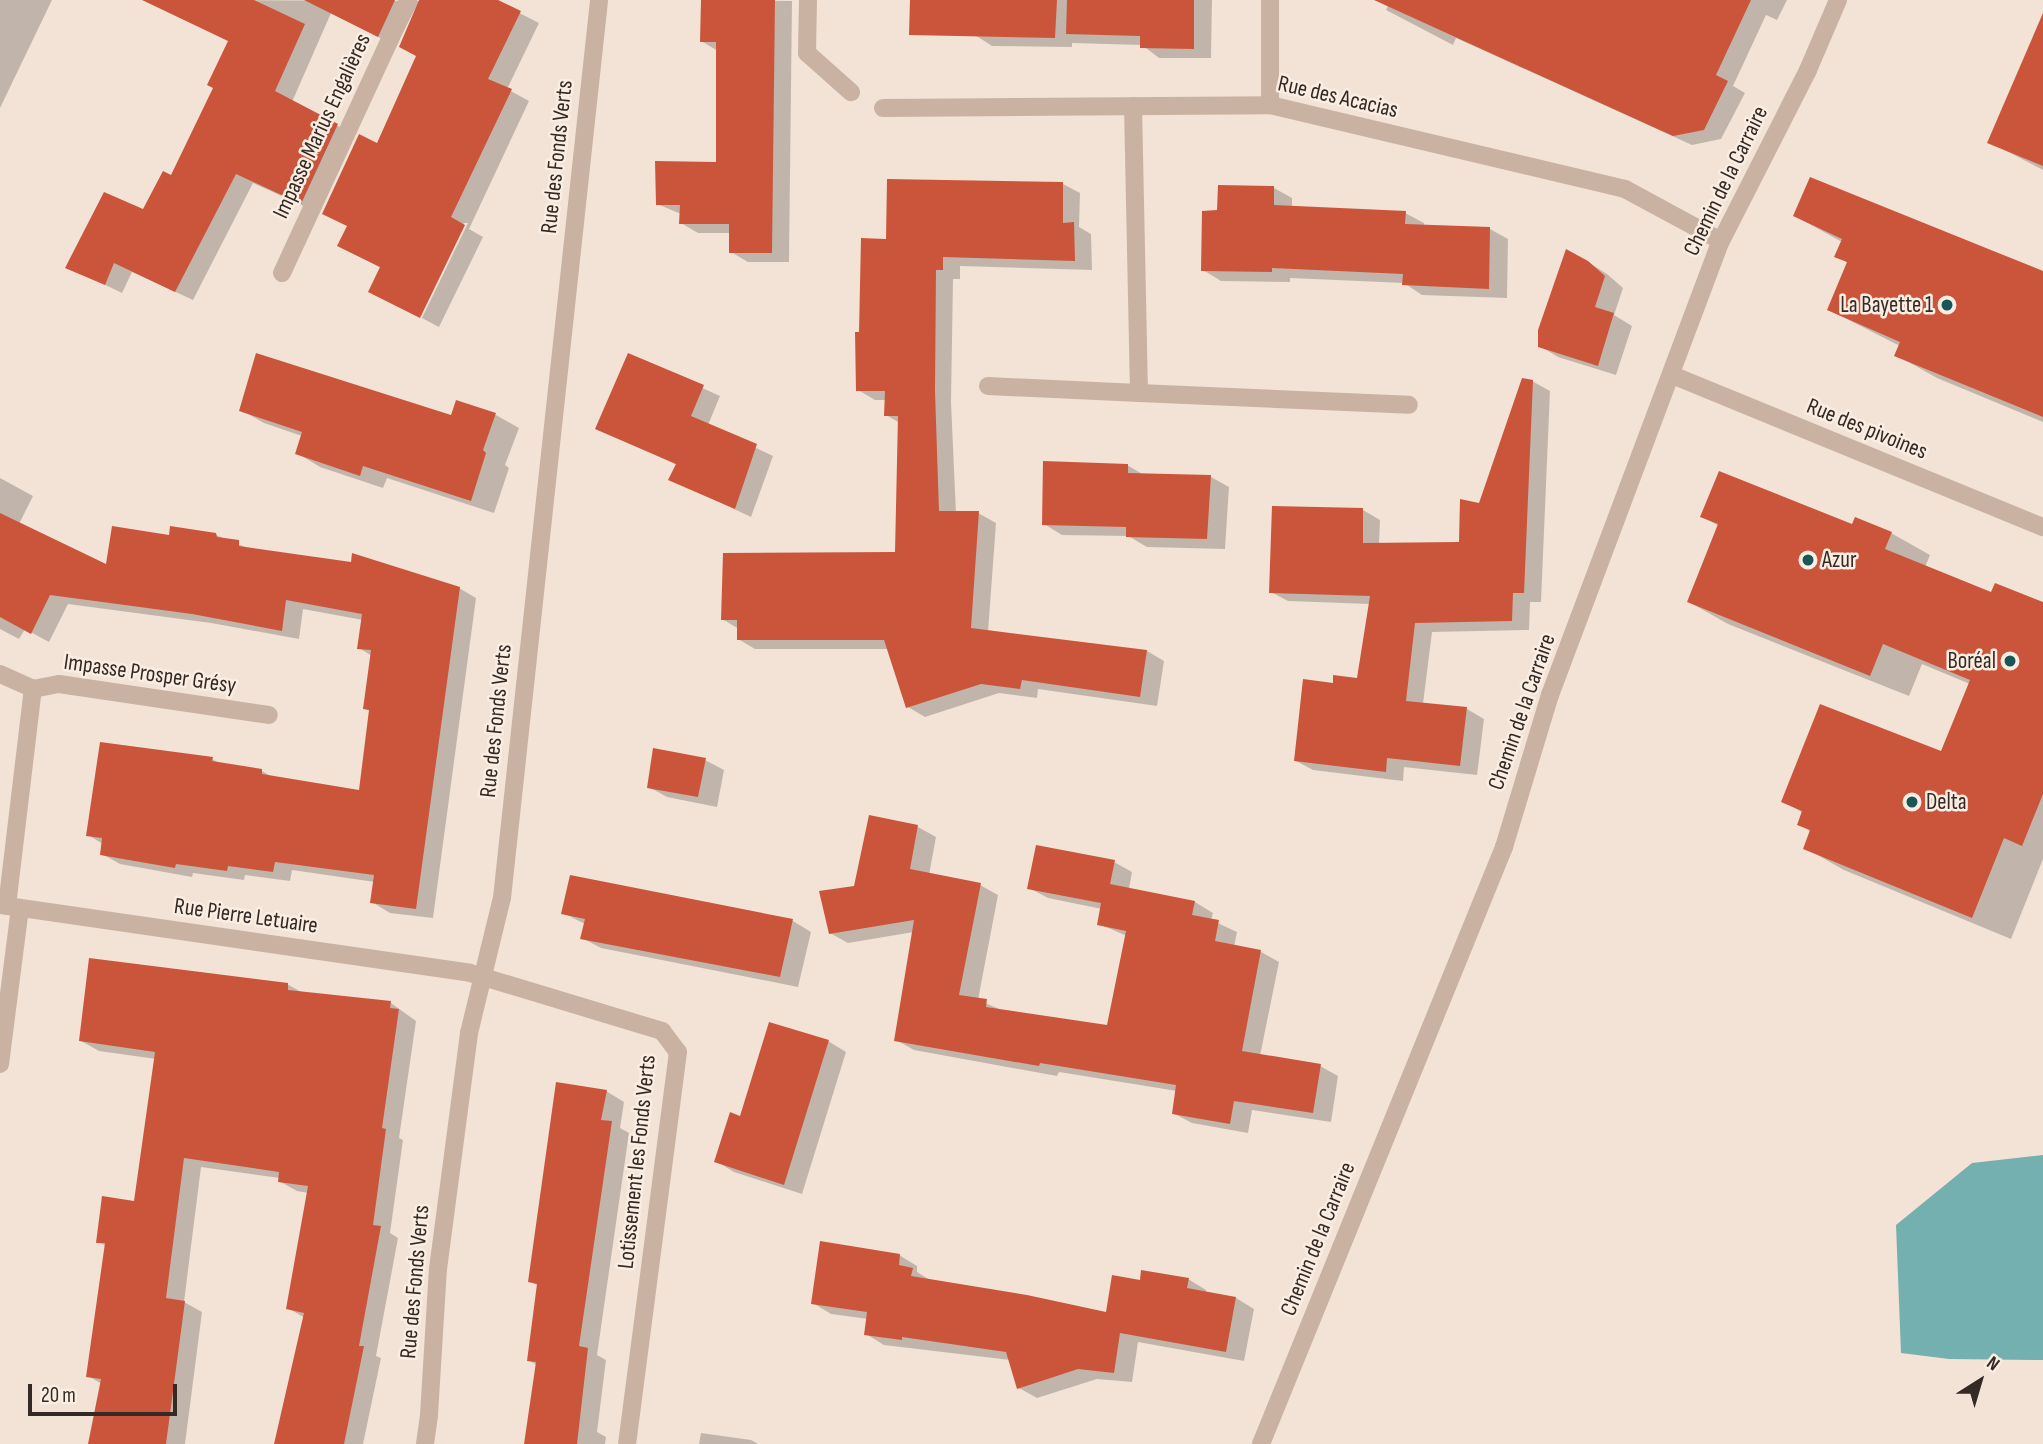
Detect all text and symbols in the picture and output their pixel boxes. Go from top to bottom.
street label: Impasse Marius Engalières [267,29,377,223]
street label: Rue des Acacias [1275,70,1401,124]
street label: Rue des Fonds Verts [535,79,579,235]
street label: Chemin de la Carraire [1678,102,1774,260]
place label: La Bayette 1 [1840,291,1933,319]
marker: La Bayette 1 [1939,297,1955,313]
street label: Rue des pivoines [1803,392,1931,466]
place label: Azur [1822,546,1856,574]
marker: Azur [1800,552,1816,568]
street label: Chemin de la Carraire [1482,630,1562,794]
street label: Rue des Fonds Verts [474,643,518,799]
place label: Boréal [1948,647,1996,675]
street label: Impasse Prosper Grésy [62,648,238,700]
marker: Boréal [2002,653,2018,669]
place label: Delta [1926,788,1967,816]
marker: Delta [1904,794,1920,810]
street label: Rue Pierre Letuaire [172,892,320,940]
street label: Lotissement les Fonds Verts [612,1054,662,1270]
street label: Chemin de la Carraire [1275,1158,1361,1320]
street label: Rue des Fonds Verts [395,1204,435,1360]
north arrow [1945,1346,2015,1416]
text: N [1982,1352,2004,1376]
scale bar [32,1370,180,1414]
text: 20 m [41,1383,76,1408]

